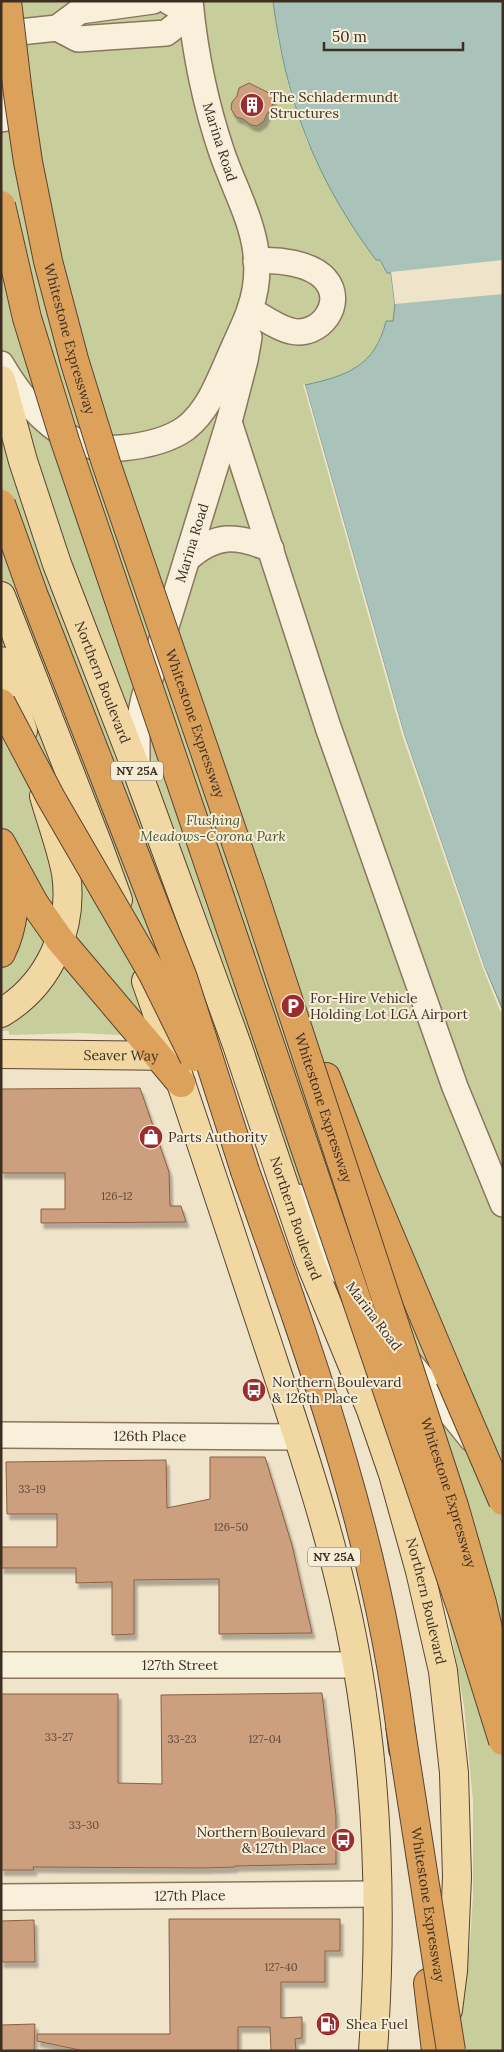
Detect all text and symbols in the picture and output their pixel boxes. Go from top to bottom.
scale bar [324,20,463,52]
text: 50 m [332,27,367,46]
place label: The Schladermundt Structures [270,88,399,122]
building icon: The Schladermundt Structures [239,92,265,118]
street label: Marina Road [199,100,241,184]
street label: Whitestone Expressway [40,261,100,417]
street label: Marina Road [171,501,212,585]
street label: Northern Boulevard [71,618,134,746]
street label: Whitestone Expressway [161,647,229,801]
road number: NY 25A [111,761,163,780]
park label: Flushing Meadows-Corona Park [140,811,286,845]
place label: For-Hire Vehicle Holding Lot LGA Airport [310,989,469,1023]
parking icon: For-Hire Vehicle Holding Lot LGA Airport [280,993,306,1019]
street label: Whitestone Expressway [291,1031,357,1185]
street label: Seaver Way [83,1046,159,1065]
shop icon: Parts Authority [138,1124,164,1150]
place label: Parts Authority [168,1128,268,1146]
street label: Northern Boulevard [266,1154,326,1283]
house number: 126-12 [101,1189,133,1203]
street label: Marina Road [342,1278,406,1354]
place label: Northern Boulevard & 126th Place [272,1373,402,1407]
bus stop icon: Northern Boulevard & 126th Place [241,1377,267,1403]
street label: Whitestone Expressway [417,1415,481,1571]
street label: 126th Place [114,1427,187,1445]
house number: 33-19 [18,1482,46,1496]
house number: 126-50 [214,1520,248,1534]
street label: Northern Boulevard [402,1536,450,1666]
road number: NY 25A [308,1548,360,1566]
street label: 127th Street [142,1656,219,1674]
house number: 33-27 [45,1730,73,1744]
house number: 33-23 [167,1732,197,1746]
house number: 127-04 [249,1732,282,1746]
house number: 33-30 [69,1818,99,1832]
place label: Northern Boulevard & 127th Place [196,1823,326,1857]
street label: Whitestone Expressway [407,1826,449,1984]
bus stop icon: Northern Boulevard & 127th Place [330,1827,356,1853]
street label: 127th Place [154,1886,226,1905]
house number: 127-40 [265,1960,298,1974]
fuel station icon: Shea Fuel [315,2011,341,2037]
place label: Shea Fuel [346,2015,408,2033]

